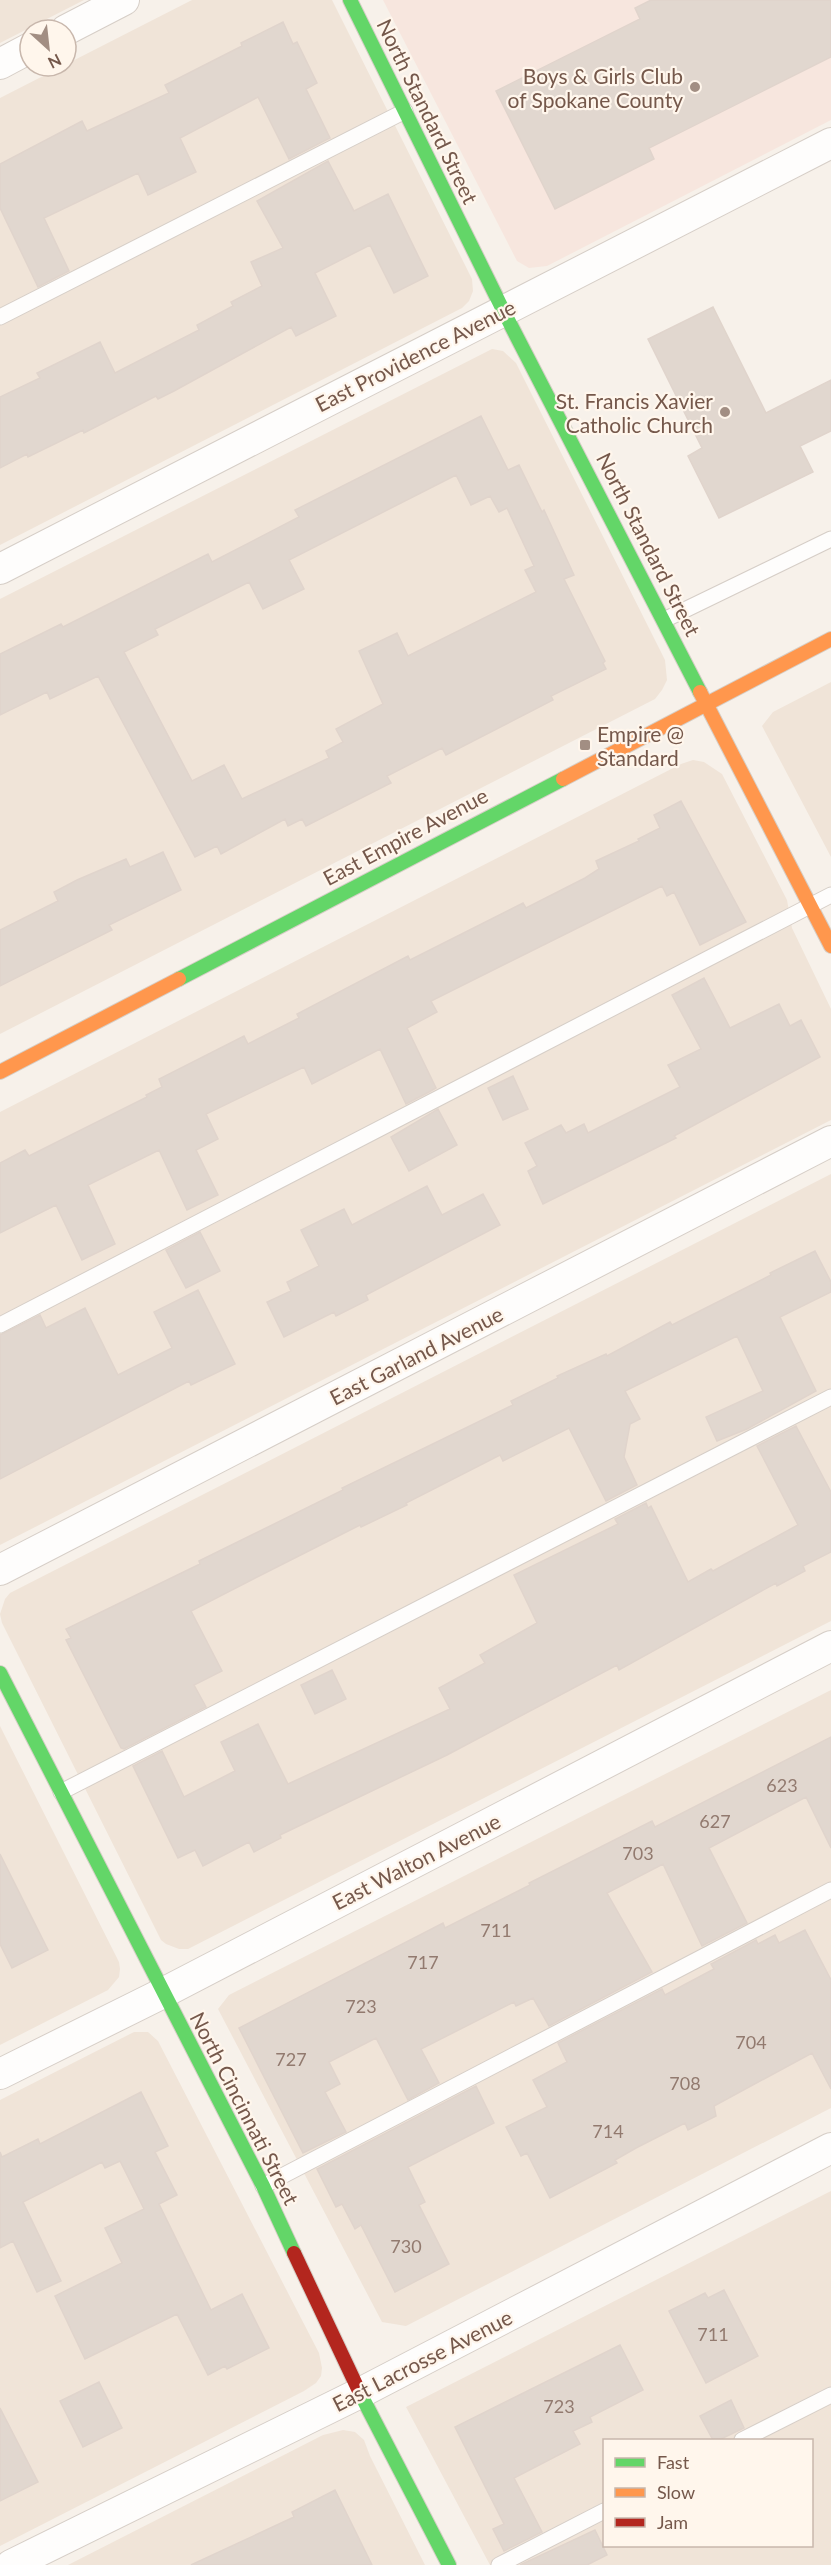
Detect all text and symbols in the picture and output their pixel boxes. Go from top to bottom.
street label: North Standard Street [372,15,484,208]
north arrow [18,18,78,78]
text: N [45,51,65,73]
place label: Boys & Girls Club of Spokane County [507,63,683,112]
marker: Boys & Girls Club of Spokane County [688,80,702,94]
street label: East Providence Avenue [311,294,519,416]
place label: St. Francis Xavier Catholic Church [556,388,713,437]
marker: St. Francis Xavier Catholic Church [718,405,732,419]
street label: North Standard Street [592,448,706,640]
place label: Empire @ Standard [597,721,684,770]
marker: Empire @ Standard [578,738,592,752]
street label: East Empire Avenue [318,782,492,890]
street label: East Garland Avenue [325,1301,507,1409]
house number: 623 [766,1774,798,1796]
street label: East Walton Avenue [328,1808,504,1914]
house number: 627 [699,1810,731,1832]
house number: 703 [622,1842,654,1864]
house number: 711 [480,1919,512,1941]
house number: 717 [407,1951,439,1973]
house number: 723 [345,1995,377,2017]
street label: North Cincinnati Street [185,2007,305,2209]
house number: 704 [735,2031,767,2053]
house number: 727 [275,2048,307,2070]
house number: 708 [669,2072,701,2094]
house number: 714 [592,2120,624,2142]
house number: 730 [390,2235,422,2257]
street label: East Lacrosse Avenue [328,2304,516,2416]
house number: 711 [697,2323,729,2345]
house number: 723 [543,2395,575,2417]
legend [603,2439,813,2547]
text: Fast [657,2451,690,2473]
text: Slow [657,2481,695,2503]
text: Jam [657,2511,688,2533]

